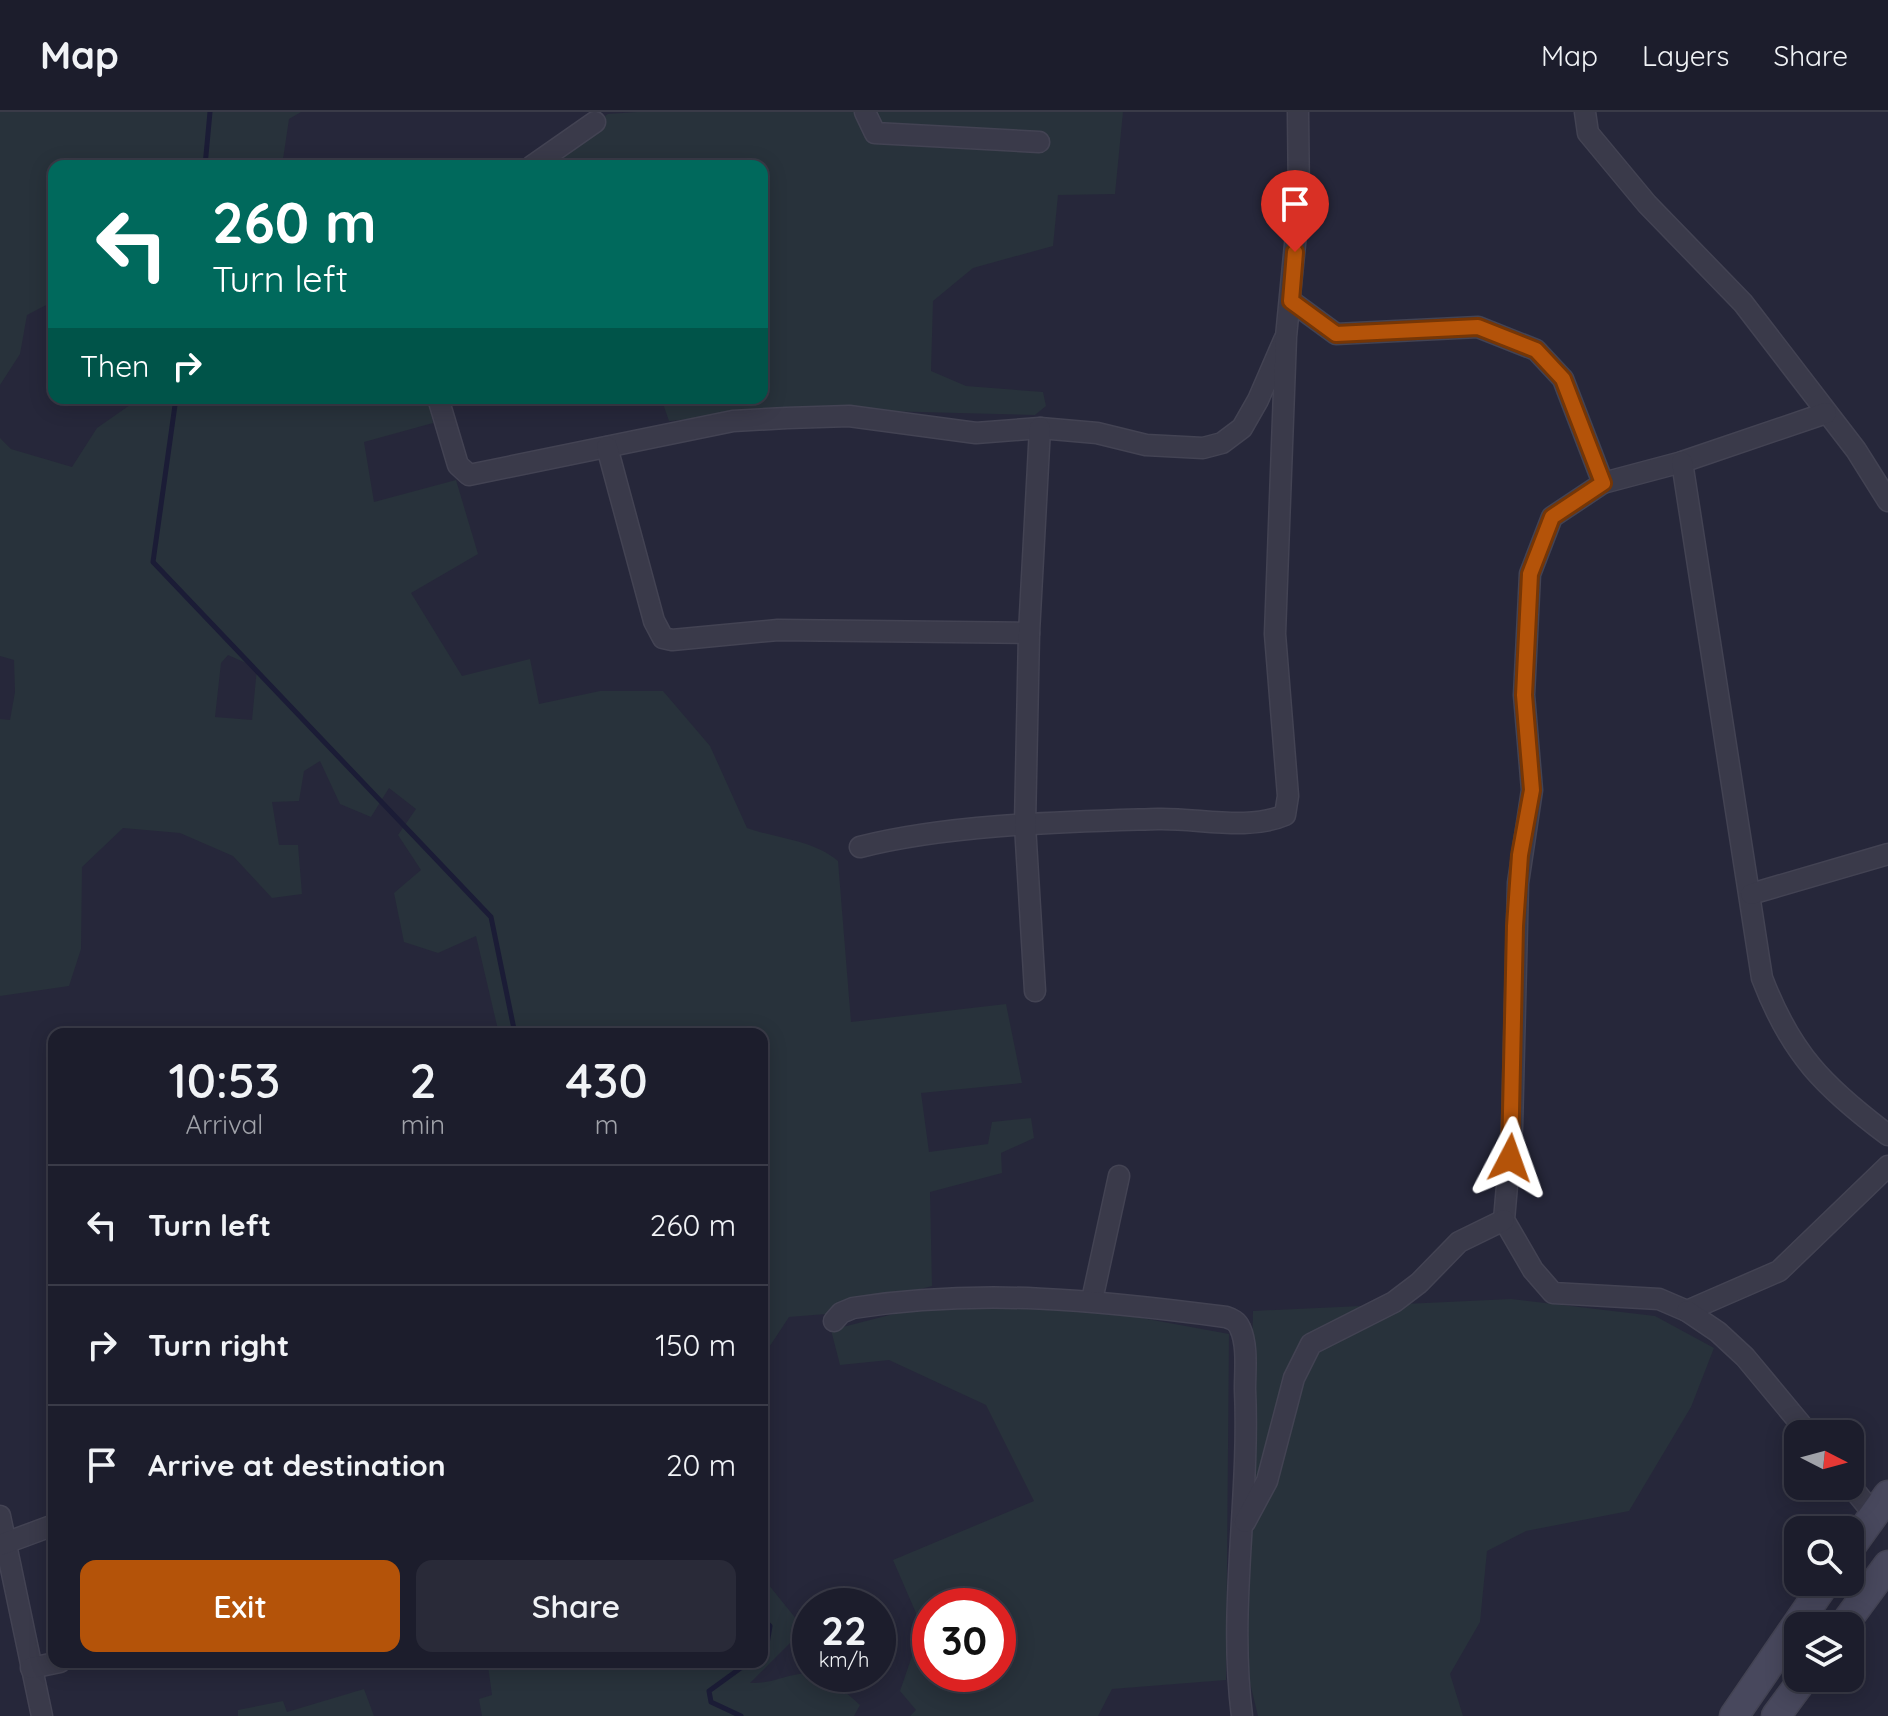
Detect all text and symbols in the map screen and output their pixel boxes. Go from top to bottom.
text: Map [40,31,119,79]
text: Map [1541,38,1598,73]
text: Layers [1642,38,1729,73]
text: Share [1773,38,1848,73]
pin [1261,170,1329,252]
icon: arrive [1273,182,1317,226]
text: 260 m [212,187,377,257]
icon: left [80,192,184,296]
text: Turn left [212,256,348,301]
icon: right [165,344,209,388]
text: Then [80,347,149,385]
text: 10:53 [168,1050,280,1110]
text: 2 [409,1050,437,1110]
text: 430 [566,1050,648,1110]
text: Arrival [185,1108,263,1141]
text: min [401,1108,445,1141]
text: m [595,1108,618,1141]
position arrow [1468,1116,1552,1200]
icon: left [80,1203,124,1247]
text: Turn left [148,1206,271,1244]
text: 260 m [650,1206,736,1244]
icon: right [80,1323,124,1367]
text: Turn right [148,1326,289,1364]
text: 150 m [655,1326,736,1364]
north arrow [1784,1420,1864,1500]
map controls [1784,1420,1864,1692]
icon: arrive [80,1443,124,1487]
text: Arrive at destination [148,1446,446,1484]
text: 20 m [666,1446,736,1484]
button: search [1784,1516,1864,1596]
button: Exit [80,1560,400,1652]
button: Share [416,1560,736,1652]
speed limit sign: 30 [912,1588,1016,1692]
text: 22 [821,1605,867,1655]
button: layers [1784,1612,1864,1692]
text: km/h [819,1647,869,1672]

